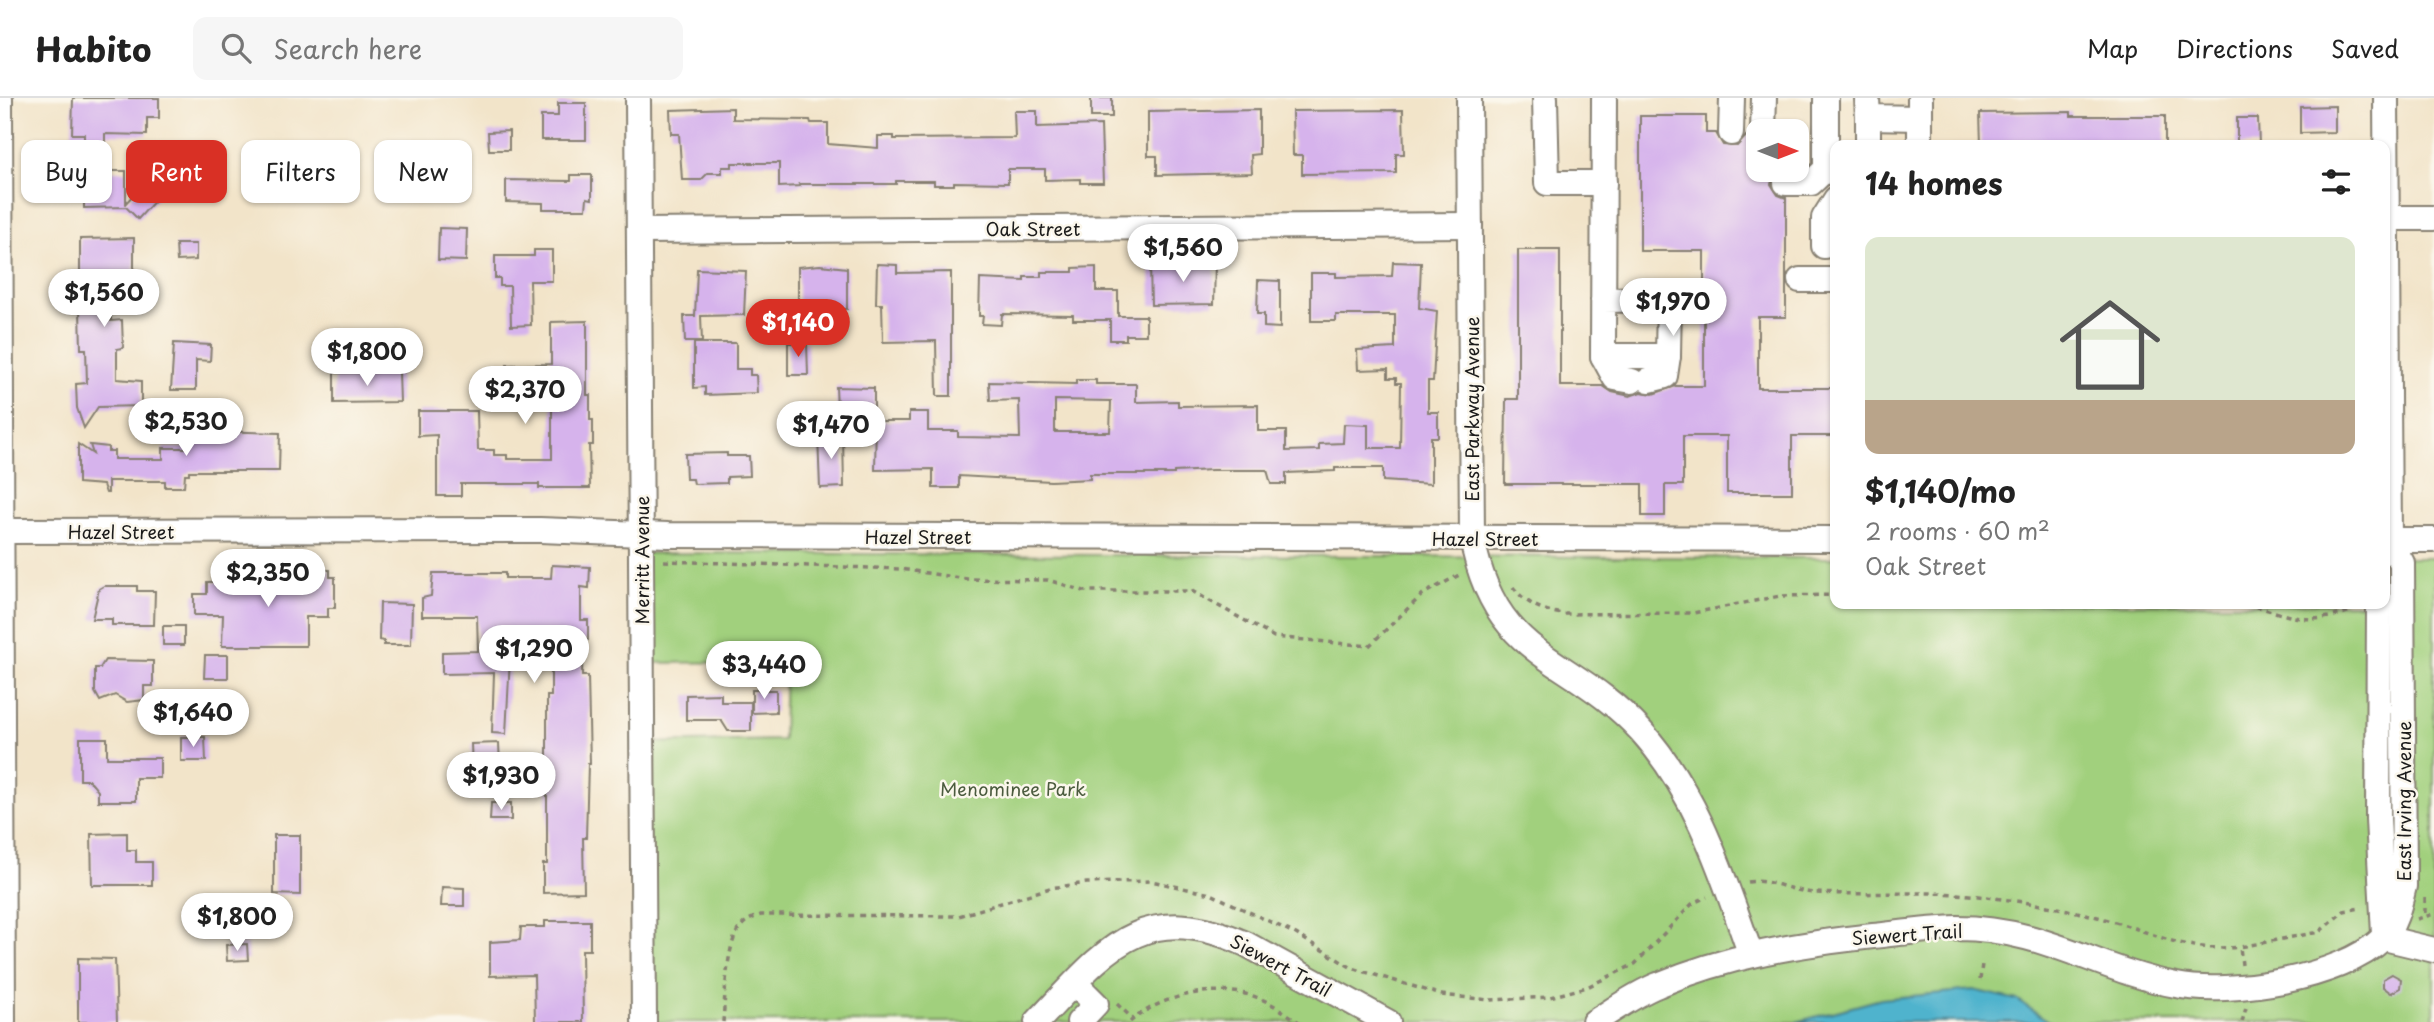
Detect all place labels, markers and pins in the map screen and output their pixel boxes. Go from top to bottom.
pin: $1,560 [1126,225,1240,284]
pin: $1,560 [47,270,161,329]
pin: $1,970 [1616,278,1730,338]
pin: $1,140 [741,300,855,359]
pin: $1,800 [310,328,424,388]
pin: $2,370 [468,366,582,426]
pin: $2,530 [129,398,243,458]
pin: $1,470 [774,402,888,461]
pin: $2,350 [211,550,325,609]
pin: $1,290 [477,626,591,685]
pin: $3,440 [707,642,821,701]
pin: $1,640 [136,690,250,749]
pin: $1,930 [444,752,558,812]
pin: $1,800 [180,894,294,953]

